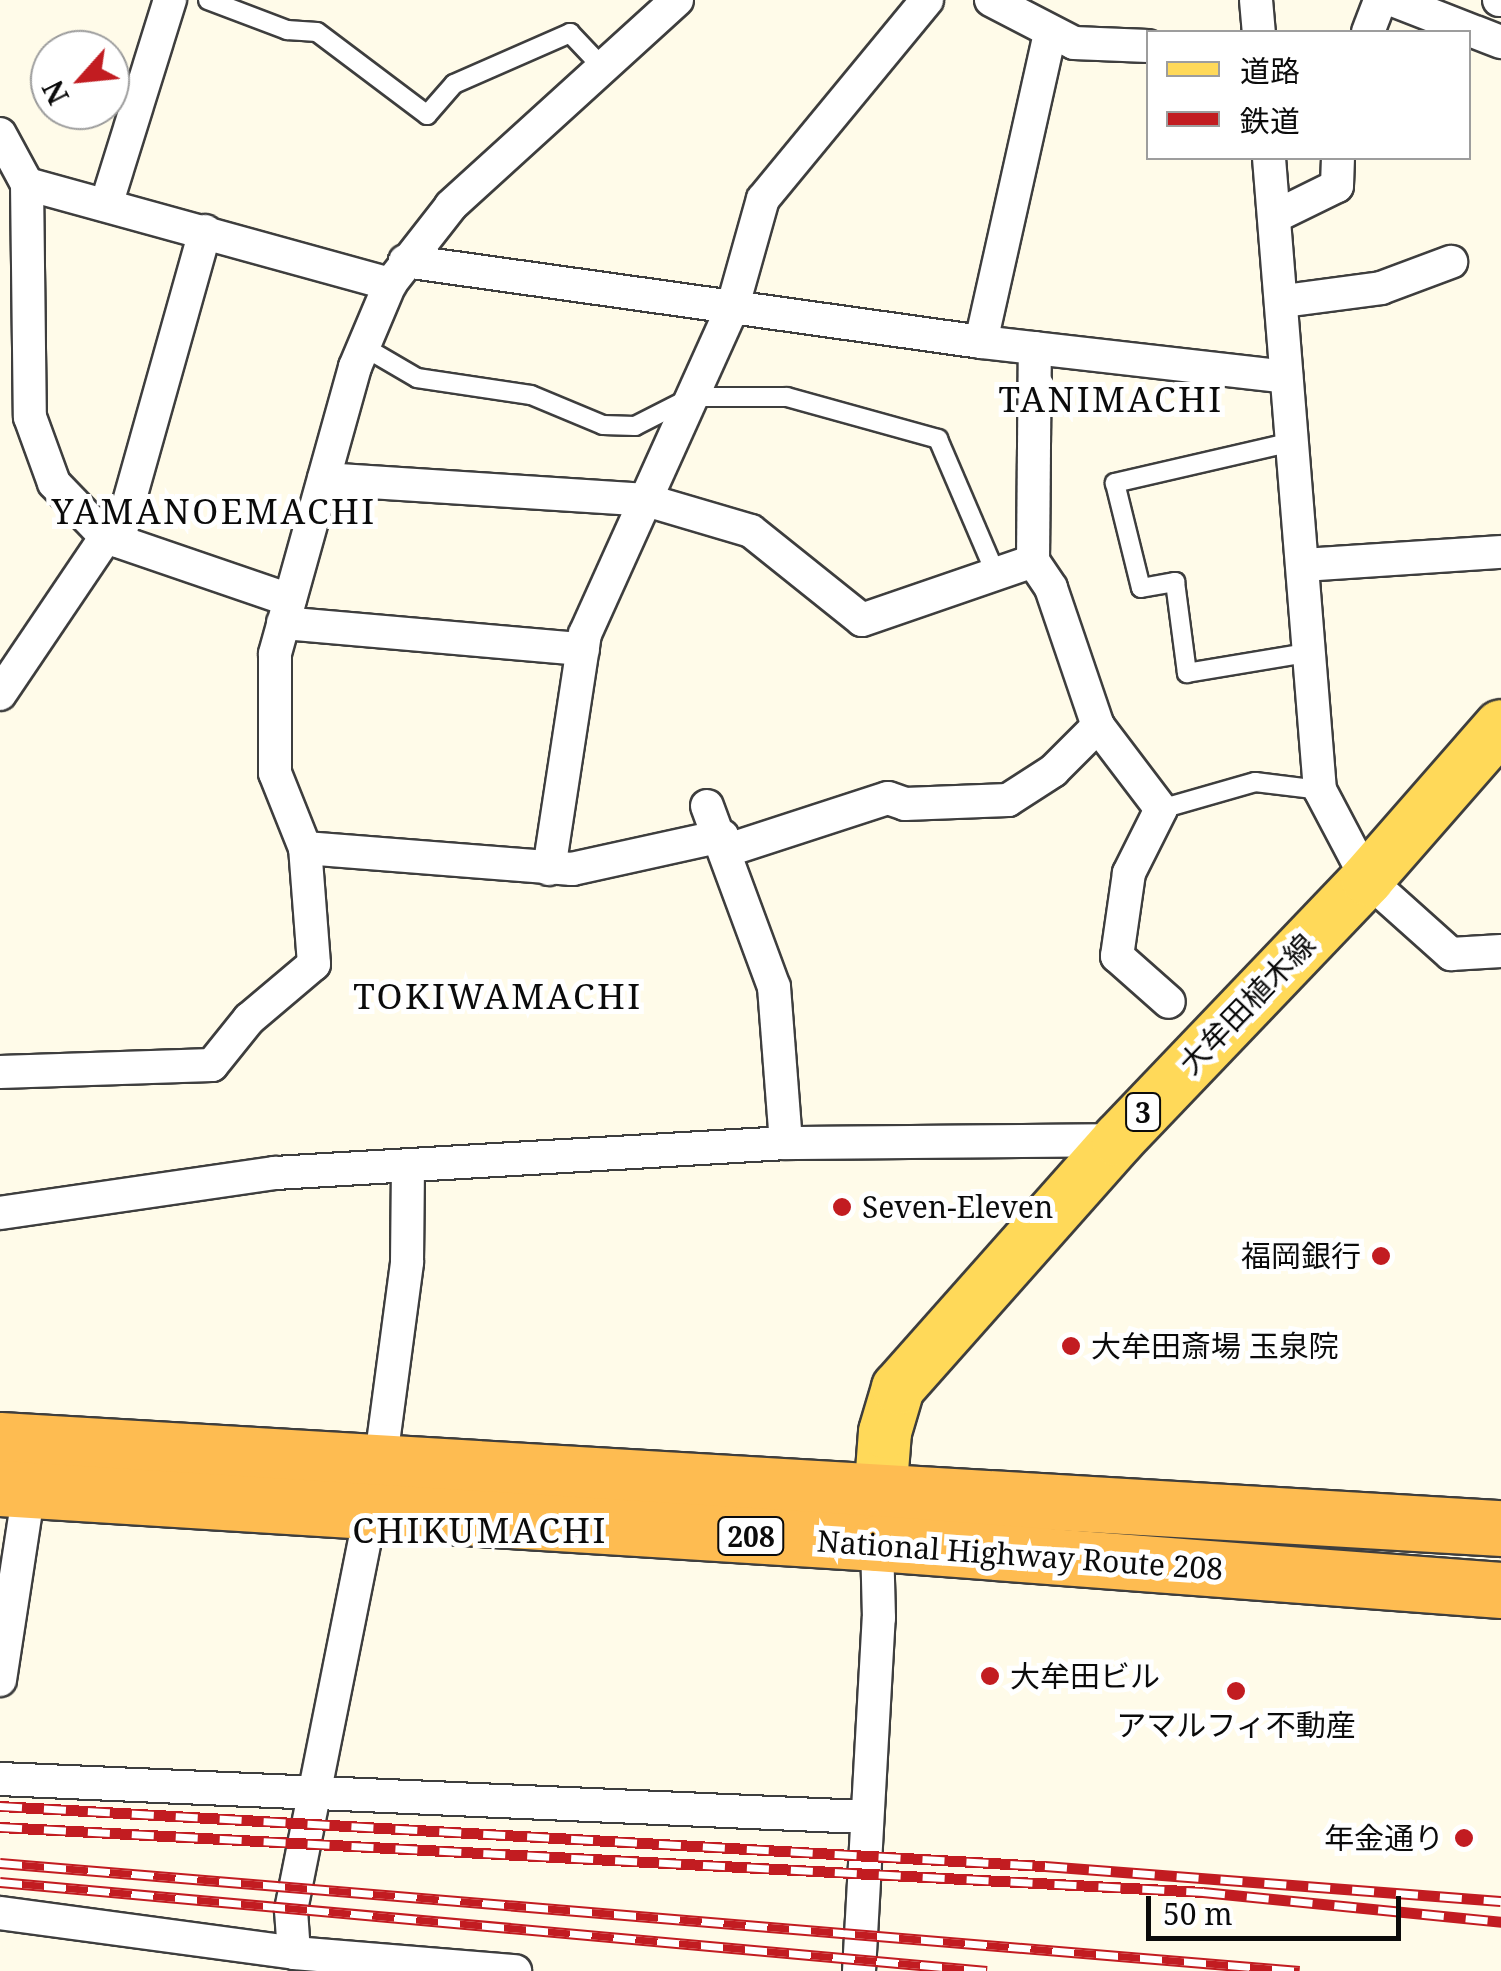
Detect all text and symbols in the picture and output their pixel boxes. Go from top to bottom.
north arrow [30,30,130,130]
legend [1146,30,1471,160]
text: 道路 [1240,50,1300,91]
text: N [33,74,77,111]
text: 鉄道 [1240,100,1300,141]
district label: TANIMACHI [999,378,1223,420]
district label: YAMANOEMACHI [52,490,376,532]
street label: 大牟田植木線 [1172,927,1322,1081]
district label: TOKIWAMACHI [353,975,643,1017]
road number: 3 [1123,1089,1163,1135]
place label: Seven-Eleven [862,1189,1053,1225]
marker: Seven-Eleven [831,1196,853,1218]
place label: 福岡銀行 [1241,1238,1361,1274]
marker: 福岡銀行 [1370,1245,1392,1267]
place label: 大牟田斎場 玉泉院 [1091,1328,1339,1364]
marker: 大牟田斎場 玉泉院 [1060,1335,1082,1357]
district label: CHIKUMACHI [352,1509,608,1551]
road number: 208 [716,1513,786,1559]
street label: National Highway Route 208 [816,1523,1224,1587]
place label: 大牟田ビル [1010,1658,1160,1694]
marker: 大牟田ビル [979,1665,1001,1687]
marker: アマルフィ不動産 [1225,1680,1247,1702]
place label: アマルフィ不動産 [1116,1707,1356,1743]
place label: 年金通り [1324,1820,1444,1856]
marker: 年金通り [1453,1827,1475,1849]
scale bar [1151,1876,1406,1938]
text: 50 m [1163,1893,1233,1934]

